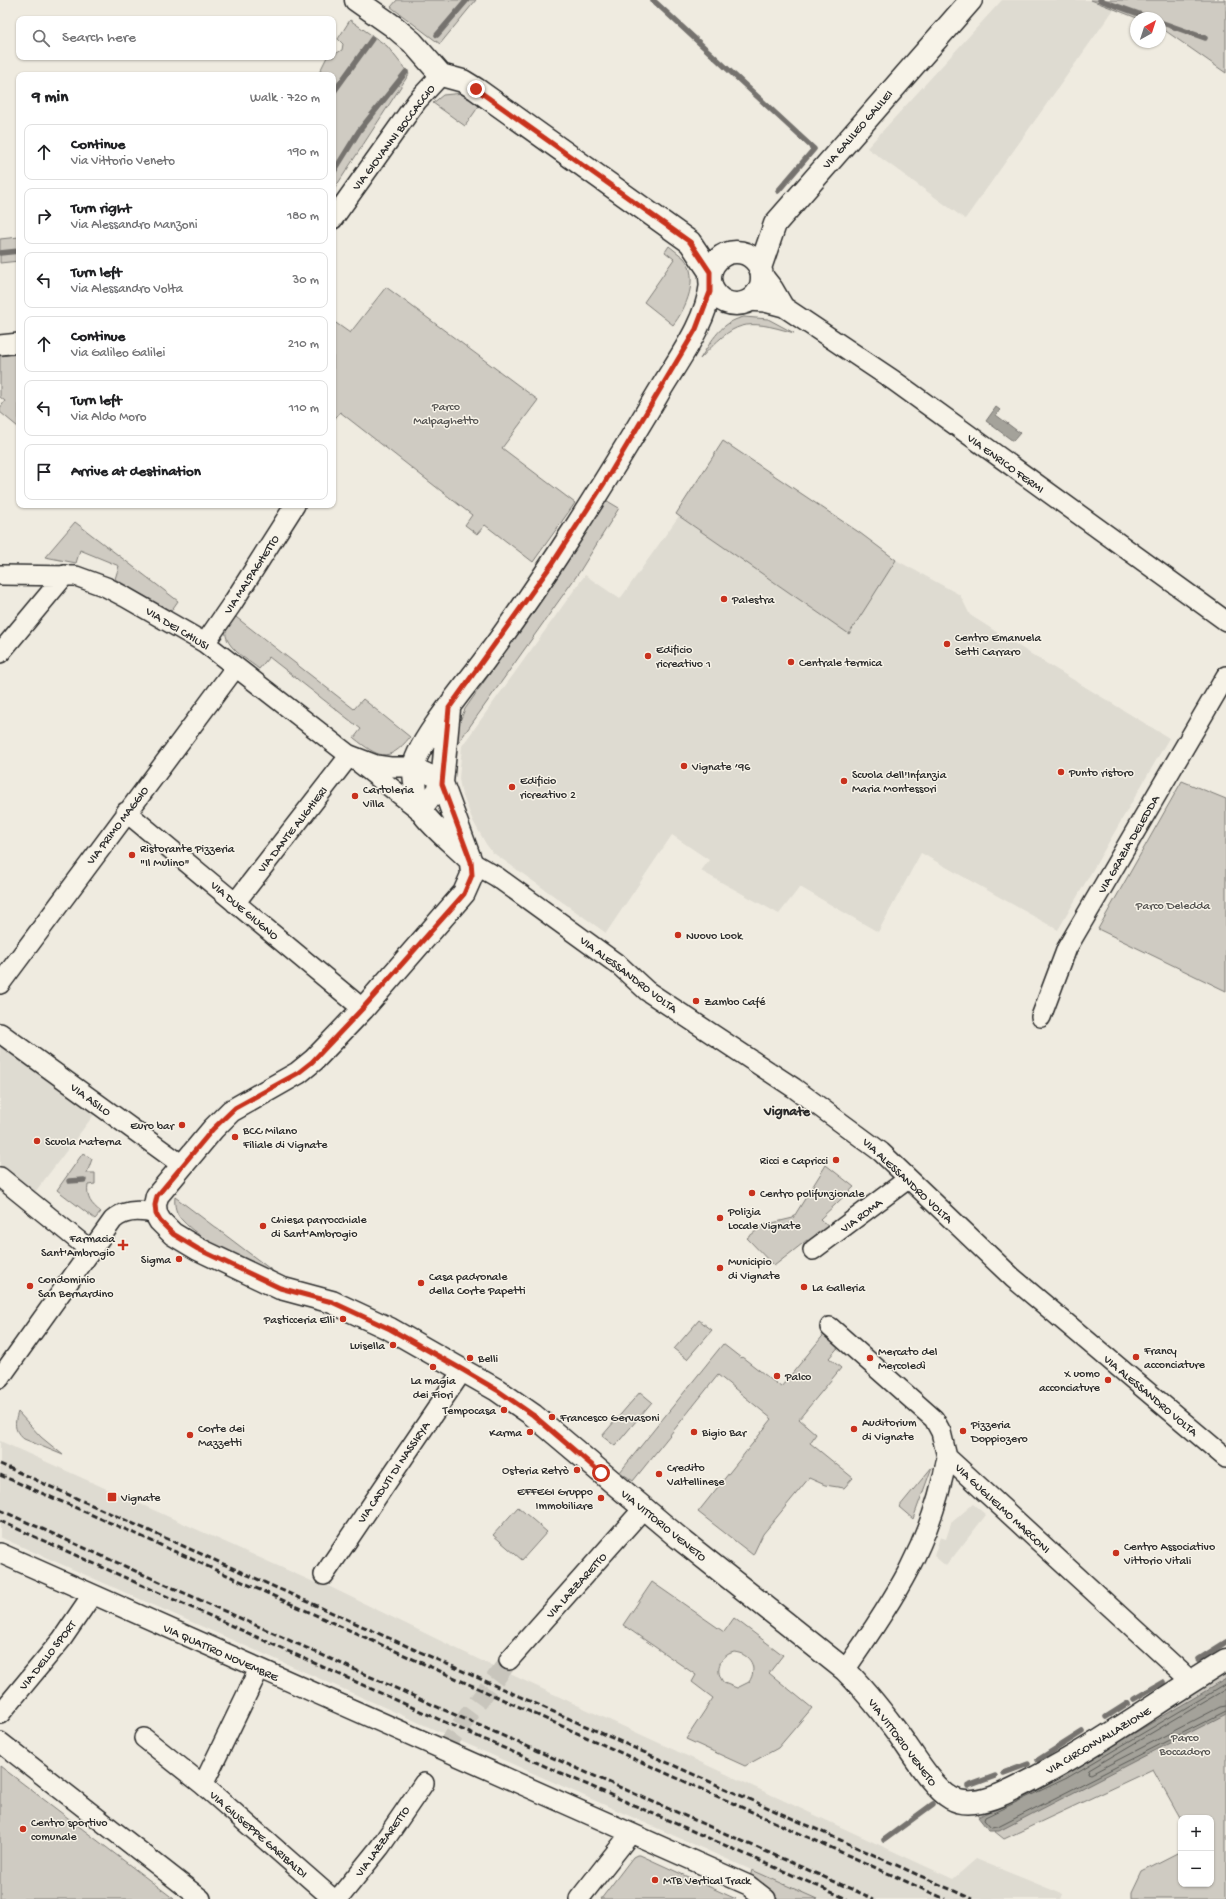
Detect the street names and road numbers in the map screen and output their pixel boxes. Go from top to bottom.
street label: VIA GIOVANNI BOCCACCIO [350,83,439,195]
street label: VIA GALILEO GALILEI [820,88,897,173]
street label: VIA ENRICO FERMI [963,431,1046,497]
street label: VIA MALPAGHETTO [221,533,283,618]
street label: VIA DEI CHIUSI [142,605,212,654]
street label: VIA PRIMO MAGGIO [84,784,153,869]
street label: VIA DANTE ALIGHIERI [255,784,332,877]
street label: VIA GRAZIA DELEDDA [1095,793,1164,897]
street label: VIA DUE GIUGNO [206,878,281,944]
street label: VIA ALESSANDRO VOLTA [575,934,680,1017]
street label: VIA ASILO [66,1081,113,1120]
street label: VIA ALESSANDRO VOLTA [858,1135,955,1228]
street label: VIA ROMA [838,1196,886,1237]
street label: VIA ALESSANDRO VOLTA [1099,1352,1200,1441]
street label: VIA CADUTI DI NASSIRYA [355,1419,434,1527]
street label: VIA GUGLIELMO MARCONI [950,1461,1052,1557]
street label: VIA VITTORIO VENETO [616,1487,708,1565]
street label: VIA LAZZARETTO [544,1551,611,1623]
street label: VIA DELLO SPORT [17,1618,81,1694]
street label: VIA QUATTRO NOVEMBRE [160,1622,280,1686]
street label: VIA VITTORIO VENETO [863,1696,939,1790]
street label: VIA CIRCONVALLAZIONE [1043,1705,1154,1779]
street label: VIA GIUSEPPE GARIBALDI [205,1788,310,1882]
street label: VIA LAZZARETTO [353,1804,414,1881]

